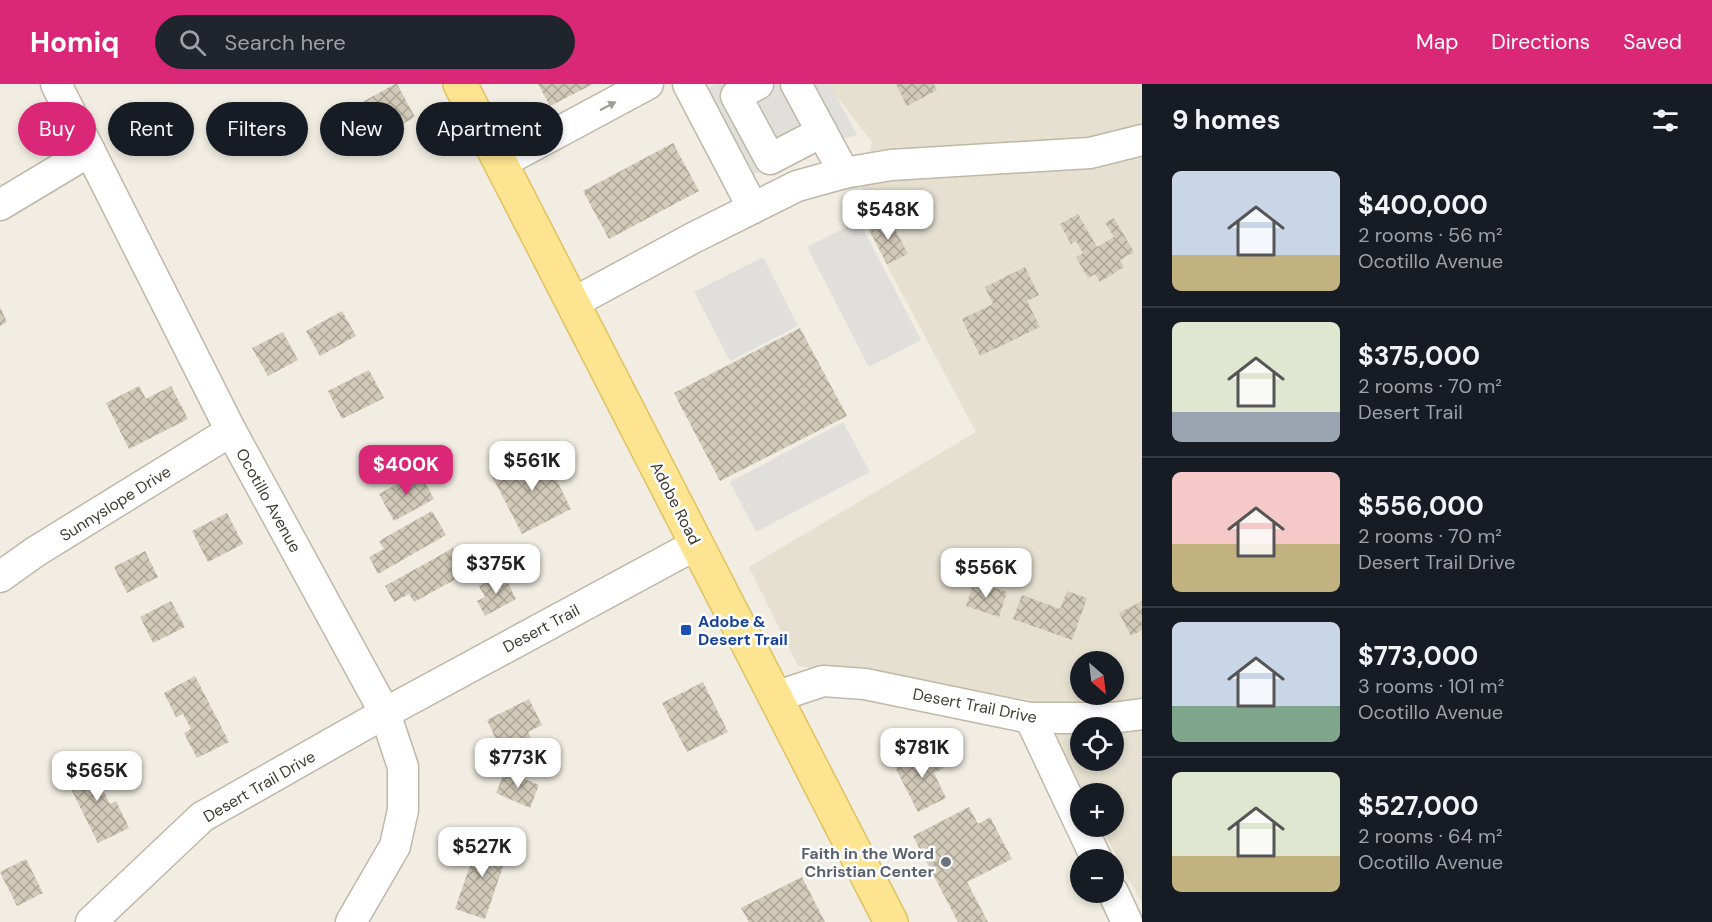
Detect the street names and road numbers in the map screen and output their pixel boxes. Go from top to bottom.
street label: Ocotillo Avenue [231,444,306,556]
street label: Adobe Road [646,458,705,548]
street label: Sunnyslope Drive [56,461,175,546]
street label: Desert Trail [499,600,583,657]
street label: Desert Trail Drive [911,683,1039,728]
street label: Desert Trail Drive [199,746,319,827]

